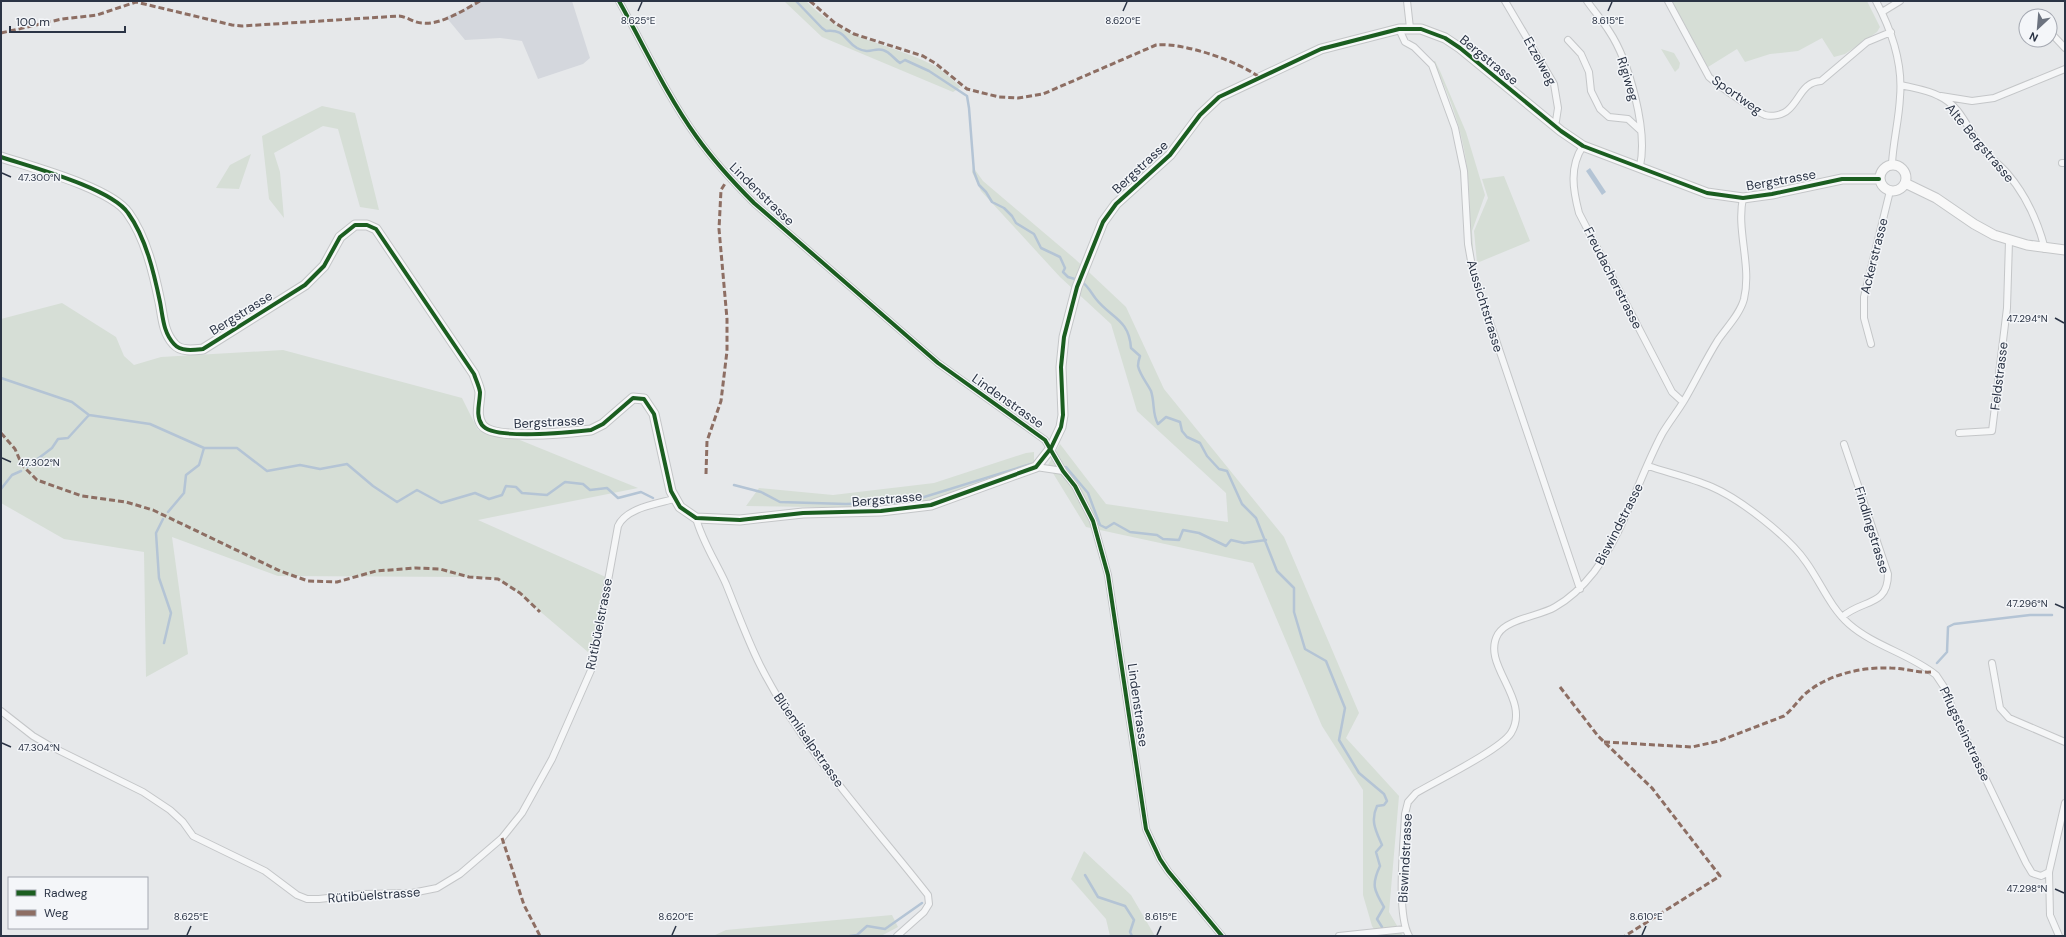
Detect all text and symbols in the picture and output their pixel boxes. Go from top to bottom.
scale bar [10,8,125,34]
north arrow [2018,8,2058,48]
text: 100 m [16,14,50,30]
text: 8.625°E [621,14,656,27]
text: 8.620°E [1105,14,1141,27]
text: 8.615°E [1592,14,1625,27]
text: N [2027,29,2040,45]
street label: Bergstrasse [1456,31,1522,89]
street label: Etzelweg [1520,34,1560,88]
street label: Rigiweg [1613,55,1643,103]
street label: Sportweg [1709,72,1765,118]
street label: Alte Bergstrasse [1942,100,2018,186]
street label: Bergstrasse [1108,137,1172,197]
street label: Lindenstrasse [726,159,798,229]
street label: Bergstrasse [1745,165,1817,195]
text: 47.300°N [18,171,60,184]
street label: Ackerstrasse [1856,216,1892,296]
street label: Freudacherstrasse [1580,224,1646,332]
street label: Aussichtstrasse [1463,258,1507,354]
street label: Bergstrasse [206,287,276,339]
text: 47.294°N [2006,312,2048,325]
street label: Feldstrasse [1986,341,2012,411]
street label: Lindenstrasse [969,370,1047,432]
street label: Bergstrasse [513,412,585,432]
text: 47.302°N [18,456,60,469]
street label: Biswindstrasse [1591,480,1647,568]
street label: Findlingstrasse [1851,484,1893,576]
street label: Bergstrasse [851,487,923,511]
street label: Rütibüelstrasse [582,577,616,671]
text: 47.296°N [2006,597,2048,610]
street label: Lindenstrasse [1124,662,1152,748]
street label: Pflugsteinstrasse [1936,684,1994,784]
street label: Blüemlisalpstrasse [770,689,848,791]
text: 47.304°N [18,741,60,754]
street label: Biswindstrasse [1394,813,1416,903]
legend [8,877,148,929]
text: 47.298°N [2007,882,2048,895]
street label: Rütibüelstrasse [327,883,421,907]
text: Radweg [44,885,88,901]
text: Weg [44,905,69,921]
text: 8.625°E [174,910,209,923]
text: 8.620°E [658,910,694,923]
text: 8.615°E [1145,910,1178,923]
text: 8.610°E [1629,910,1663,923]

